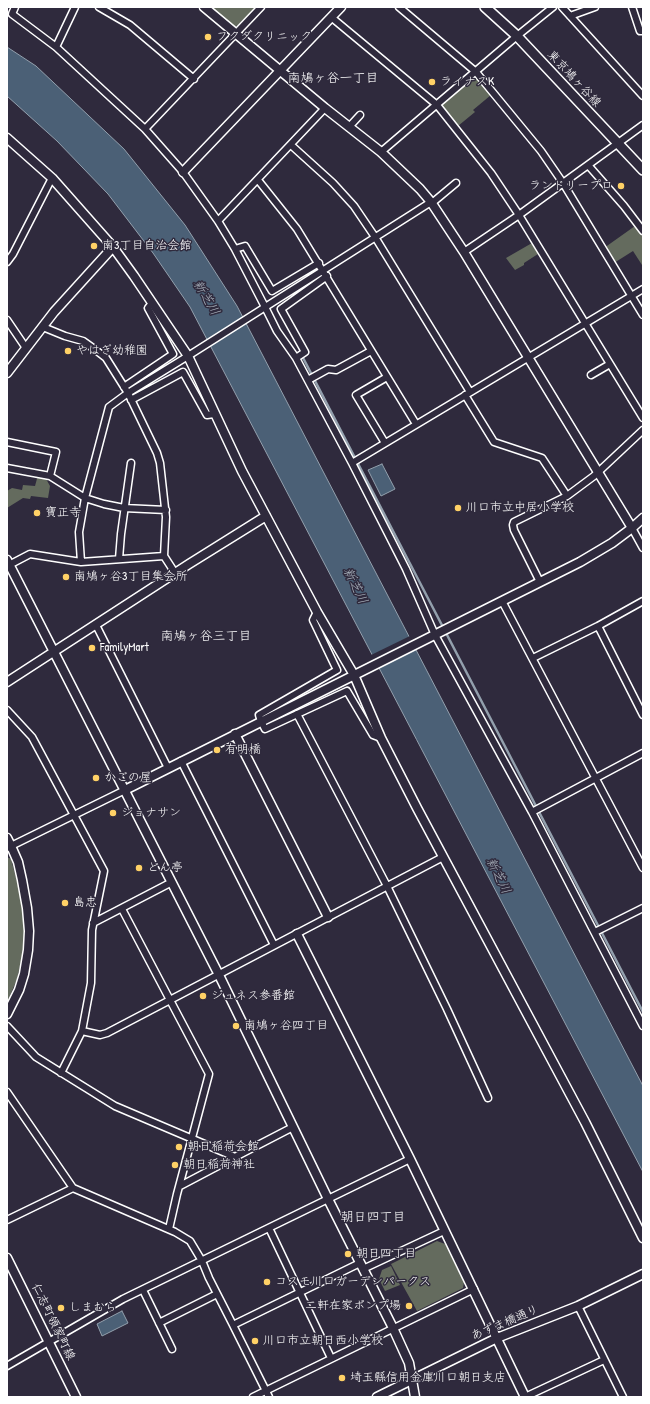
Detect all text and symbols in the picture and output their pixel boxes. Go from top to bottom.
place label: フクダクリニック [216,30,312,44]
marker: フクダクリニック [203,32,213,42]
street label: 東京鳩ヶ谷線 [544,48,604,110]
district label: 南鳩ヶ谷一丁目 [288,71,378,87]
place label: ライナスK [440,75,494,89]
marker: ライナスK [427,77,437,87]
place label: ランドリープロ [529,179,613,193]
marker: ランドリープロ [616,181,626,191]
place label: 南3丁目自治会館 [102,239,191,253]
marker: 南3丁目自治会館 [89,241,99,251]
water label: 新芝川 [189,277,223,319]
place label: やはぎ幼稚園 [76,344,148,358]
marker: やはぎ幼稚園 [63,346,73,356]
place label: 川口市立中居小学校 [466,501,574,515]
marker: 川口市立中居小学校 [453,503,463,513]
place label: 寶正寺 [45,506,81,520]
marker: 寶正寺 [32,508,42,518]
water label: 新芝川 [339,565,371,607]
place label: 南鳩ヶ谷3丁目集会所 [74,570,187,584]
marker: 南鳩ヶ谷3丁目集会所 [61,572,71,582]
district label: 南鳩ヶ谷三丁目 [161,629,251,645]
place label: FamilyMart [100,641,149,655]
marker: FamilyMart [87,643,97,653]
place label: 有明橋 [225,743,261,757]
marker: 有明橋 [212,745,222,755]
place label: かごの屋 [104,771,152,785]
marker: かごの屋 [91,773,101,783]
place label: ジョナサン [121,806,181,820]
marker: ジョナサン [108,808,118,818]
water label: 新芝川 [482,855,514,897]
place label: どん亭 [147,861,183,875]
marker: どん亭 [134,863,144,873]
place label: 島忠 [73,896,97,910]
marker: 島忠 [60,898,70,908]
place label: ジュネス参番館 [211,989,295,1003]
marker: ジュネス参番館 [198,991,208,1001]
place label: 南鳩ヶ谷四丁目 [244,1019,328,1033]
marker: 南鳩ヶ谷四丁目 [231,1021,241,1031]
place label: 朝日稲荷会館 [187,1140,259,1154]
marker: 朝日稲荷会館 [174,1142,184,1152]
place label: 朝日稲荷神社 [183,1158,255,1172]
marker: 朝日稲荷神社 [170,1160,180,1170]
district label: 朝日四丁目 [341,1210,405,1226]
place label: 朝日四丁目 [356,1247,416,1261]
marker: 朝日四丁目 [343,1249,353,1259]
place label: コスモ川口ガーデンパークス [275,1275,431,1289]
marker: コスモ川口ガーデンパークス [262,1277,272,1287]
street label: 仁志町領家町線 [28,1281,78,1363]
place label: 二軒在家ポンプ場 [305,1299,401,1313]
place label: しまむら [69,1301,117,1315]
marker: 二軒在家ポンプ場 [404,1301,414,1311]
street label: あずま橋通り [469,1302,541,1344]
marker: しまむら [56,1303,66,1313]
place label: 川口市立朝日西小学校 [263,1334,383,1348]
marker: 川口市立朝日西小学校 [250,1336,260,1346]
place label: 埼玉縣信用金庫川口朝日支店 [350,1371,506,1385]
marker: 埼玉縣信用金庫川口朝日支店 [337,1373,347,1383]

